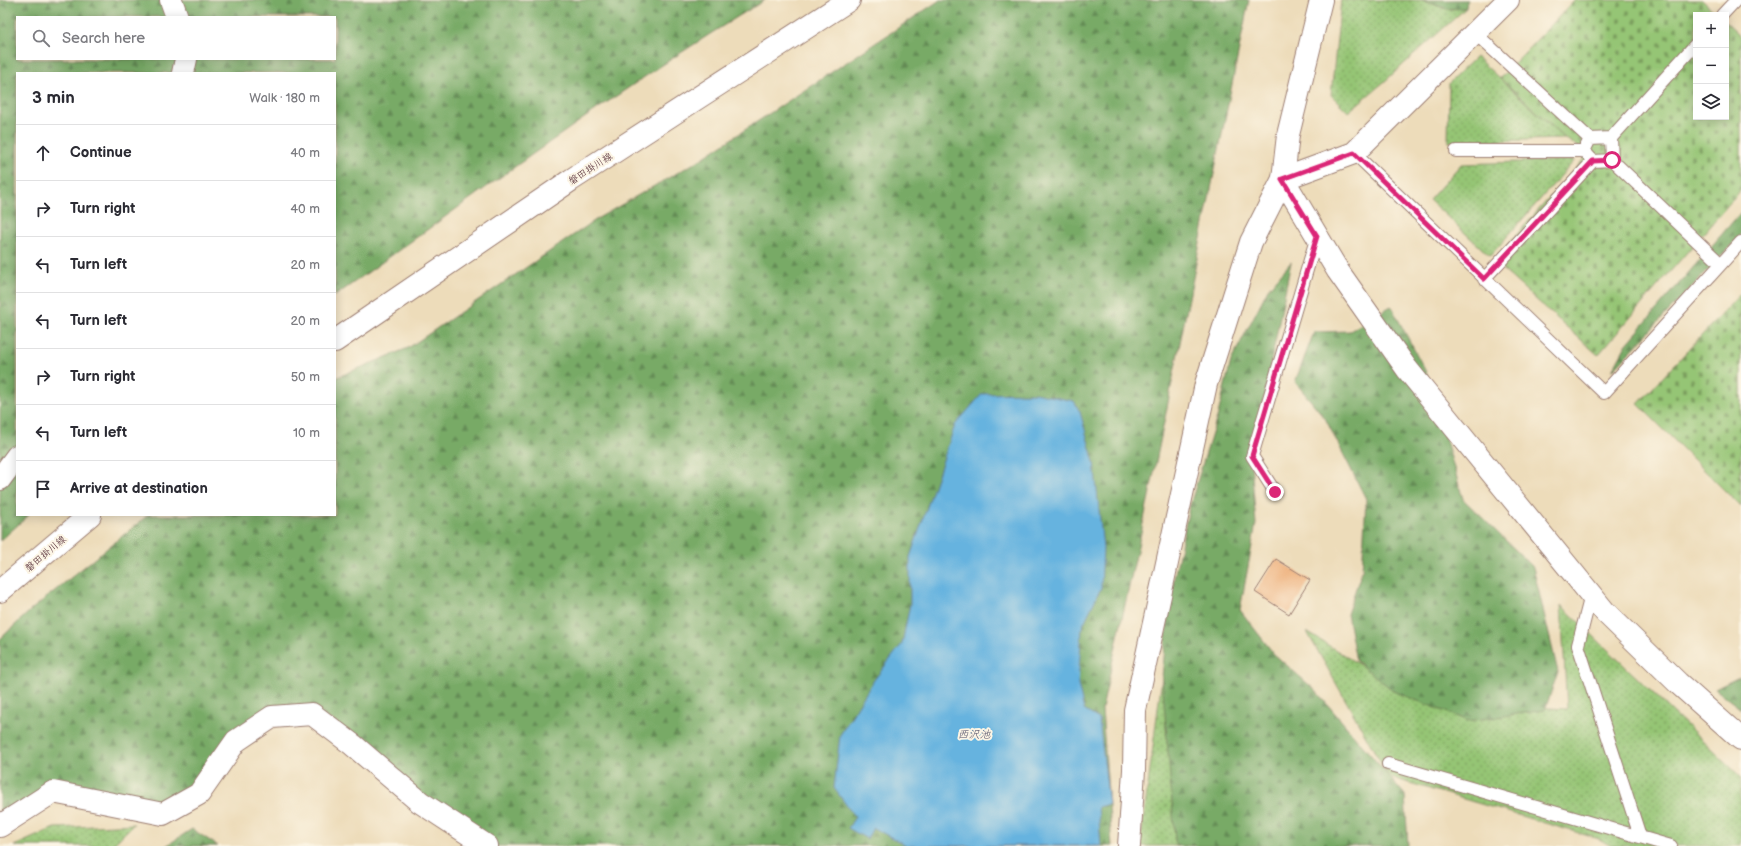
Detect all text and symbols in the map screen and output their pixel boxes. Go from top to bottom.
map controls [1693,12,1729,120]
button: + [1693,12,1729,48]
search box [16,16,336,60]
icon: search [30,27,52,49]
text: Search here [62,29,145,48]
button: − [1693,48,1729,84]
button: layers [1693,84,1729,120]
text: 3 min [32,88,75,108]
text: Walk · 180 m [249,90,320,106]
icon: ahead [32,142,54,164]
text: Continue [70,143,132,162]
text: 40 m [290,145,320,161]
street label: 磐田掛川線 [566,150,615,187]
route start [1603,151,1621,169]
icon: right [32,198,54,220]
text: Turn right [70,199,135,218]
text: 40 m [290,201,320,217]
icon: left [32,254,54,276]
text: Turn left [70,255,127,274]
text: 20 m [290,257,320,273]
icon: left [32,310,54,332]
text: Turn left [70,311,127,330]
text: 20 m [290,313,320,329]
icon: right [32,366,54,388]
text: Turn right [70,367,135,386]
text: 50 m [291,369,320,385]
icon: left [32,422,54,444]
text: Turn left [70,423,127,442]
text: 10 m [293,425,320,441]
icon: arrive [32,478,54,500]
text: Arrive at destination [70,479,208,498]
route end [1266,483,1284,501]
street label: 磐田掛川線 [23,533,69,574]
water label: 西沢池 [958,728,991,741]

